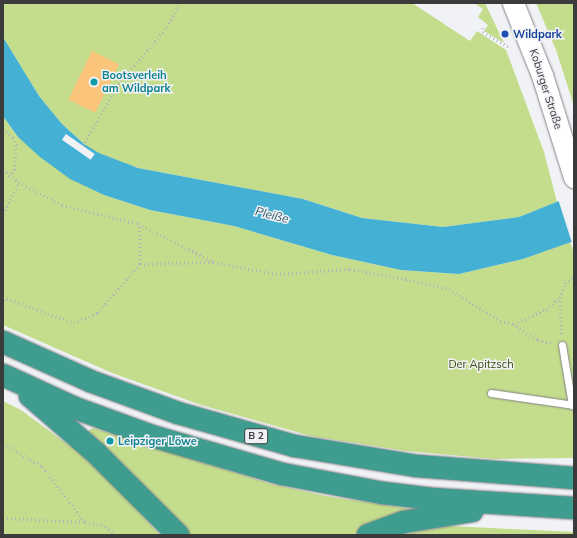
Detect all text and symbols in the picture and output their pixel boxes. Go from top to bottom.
place label: Wildpark [513,27,562,41]
marker: Wildpark [500,29,510,39]
street label: Koburger Straße [527,47,565,131]
place label: Bootsverleih am Wildpark [102,69,171,95]
marker: Bootsverleih am Wildpark [89,77,99,87]
water label: Pleiße [254,204,290,226]
park label: Der Apitzsch [448,357,514,371]
road number: B 2 [244,428,268,444]
place label: Leipziger Löwe [118,434,197,448]
marker: Leipziger Löwe [105,436,115,446]

